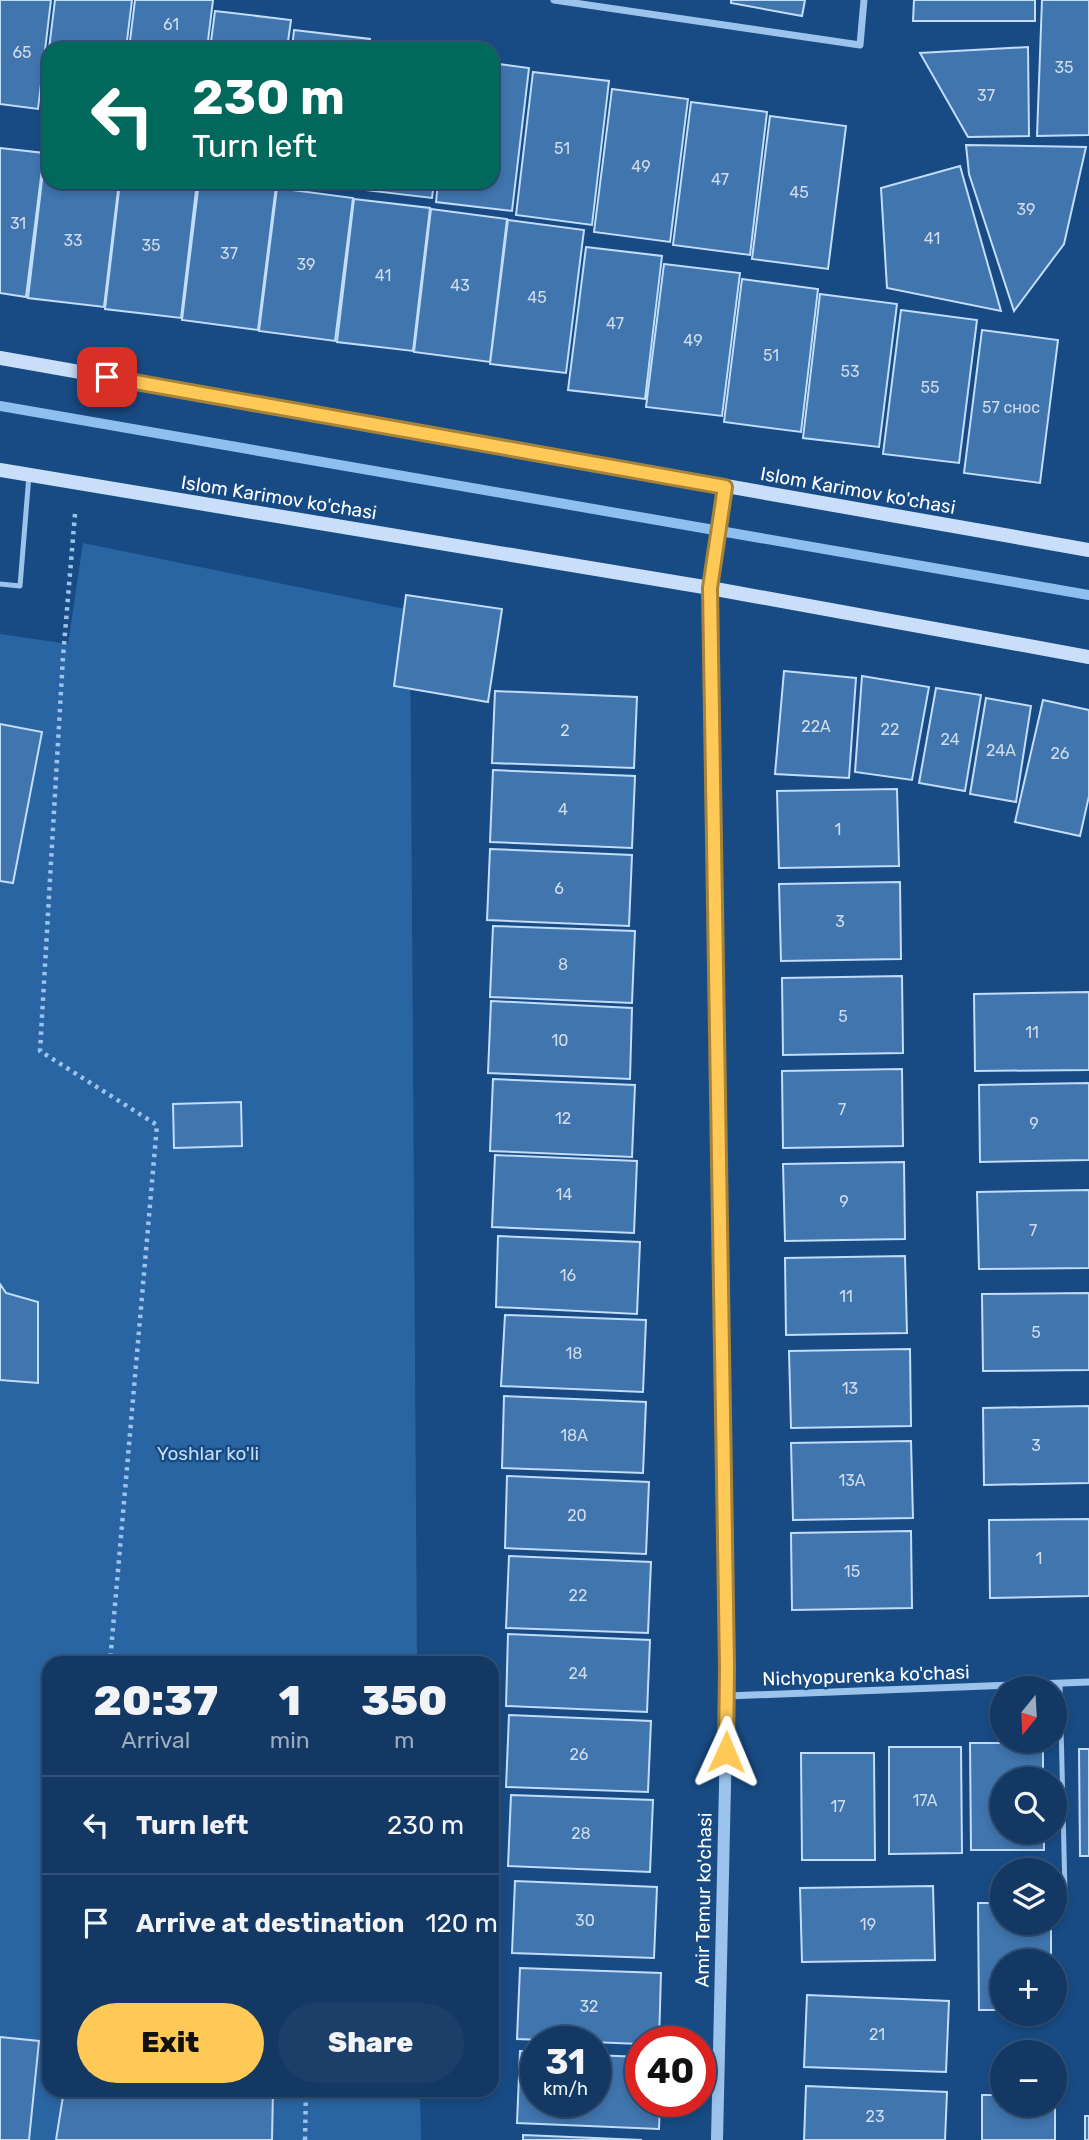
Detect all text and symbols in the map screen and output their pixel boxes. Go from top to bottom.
house number: 61 [163,15,179,34]
house number: 65 [12,43,32,62]
house number: 35 [1054,58,1074,77]
text: 230 m [192,68,345,126]
icon: left [77,70,168,161]
house number: 37 [977,86,995,105]
text: Turn left [192,127,317,165]
house number: 51 [554,139,570,158]
house number: 49 [631,157,651,176]
house number: 47 [711,170,729,189]
house number: 45 [789,183,809,202]
house number: 39 [1016,200,1036,219]
house number: 31 [10,214,26,233]
house number: 41 [924,229,940,248]
house number: 33 [63,231,83,250]
house number: 35 [141,236,161,255]
house number: 37 [220,244,238,263]
house number: 39 [296,255,316,274]
house number: 41 [375,266,391,285]
house number: 43 [450,276,470,295]
house number: 45 [527,288,547,307]
house number: 47 [606,314,624,333]
house number: 49 [683,331,703,350]
house number: 51 [763,346,779,365]
pin [77,347,137,407]
icon: arrive [88,358,126,396]
house number: 53 [840,362,860,381]
house number: 55 [920,378,940,397]
house number: 57 снос [982,398,1040,417]
street label: Islom Karimov ko'chasi [759,462,957,519]
street label: Islom Karimov ko'chasi [179,471,378,524]
house number: 22A [801,717,831,736]
house number: 22 [881,720,899,739]
house number: 2 [560,721,570,740]
house number: 24 [940,730,960,749]
house number: 24A [986,741,1016,760]
house number: 26 [1050,744,1070,763]
house number: 4 [558,800,568,819]
house number: 1 [835,820,841,839]
house number: 6 [554,879,564,898]
house number: 3 [835,912,845,931]
house number: 8 [558,955,568,974]
house number: 5 [838,1007,848,1026]
house number: 11 [1025,1023,1039,1042]
house number: 10 [551,1031,569,1050]
house number: 7 [838,1100,846,1119]
house number: 12 [555,1109,571,1128]
house number: 9 [1029,1114,1039,1133]
house number: 14 [556,1185,572,1204]
house number: 9 [839,1192,849,1211]
house number: 7 [1029,1221,1037,1240]
house number: 16 [560,1266,577,1285]
house number: 11 [839,1287,853,1306]
house number: 5 [1031,1323,1041,1342]
house number: 18 [565,1344,583,1363]
house number: 13 [842,1379,858,1398]
house number: 18A [560,1426,588,1445]
house number: 3 [1031,1436,1041,1455]
park label: Yoshlar ko'li [157,1442,259,1465]
house number: 13A [838,1471,866,1490]
house number: 20 [567,1506,587,1525]
house number: 1 [1036,1549,1042,1568]
house number: 15 [844,1562,860,1581]
house number: 22 [569,1586,587,1605]
street label: Nichyopurenka ko'chasi [762,1660,970,1691]
house number: 24 [568,1664,588,1683]
text: 20:37 [94,1676,218,1726]
text: 1 [279,1676,301,1726]
text: 350 [361,1676,447,1726]
north arrow [990,1676,1068,1754]
map controls [990,1676,1067,2117]
position arrow [689,1715,763,1789]
text: Arrival [121,1726,190,1754]
text: min [270,1726,310,1754]
text: m [394,1726,415,1754]
house number: 26 [569,1745,589,1764]
button: search [990,1767,1067,1844]
house number: 17A [913,1791,938,1810]
house number: 17 [830,1797,846,1816]
icon: left [77,1806,115,1844]
text: Turn left [136,1810,248,1841]
text: 230 m [387,1810,464,1841]
street label: Amir Temur ko'chasi [690,1812,717,1988]
house number: 28 [571,1824,591,1843]
button: layers [990,1858,1067,1935]
icon: arrive [77,1904,115,1942]
text: Arrive at destination [136,1908,404,1939]
text: 120 m [425,1908,498,1939]
house number: 30 [575,1911,595,1930]
house number: 19 [860,1915,876,1934]
button: + [990,1949,1067,2026]
house number: 32 [579,1997,599,2016]
button: Exit [77,2003,264,2083]
button: Share [278,2003,464,2083]
house number: 21 [869,2025,885,2044]
speed limit sign: 40 [625,2026,716,2117]
button: − [990,2040,1067,2117]
text: 31 [546,2041,585,2083]
text: km/h [543,2078,588,2100]
house number: 23 [865,2107,885,2126]

